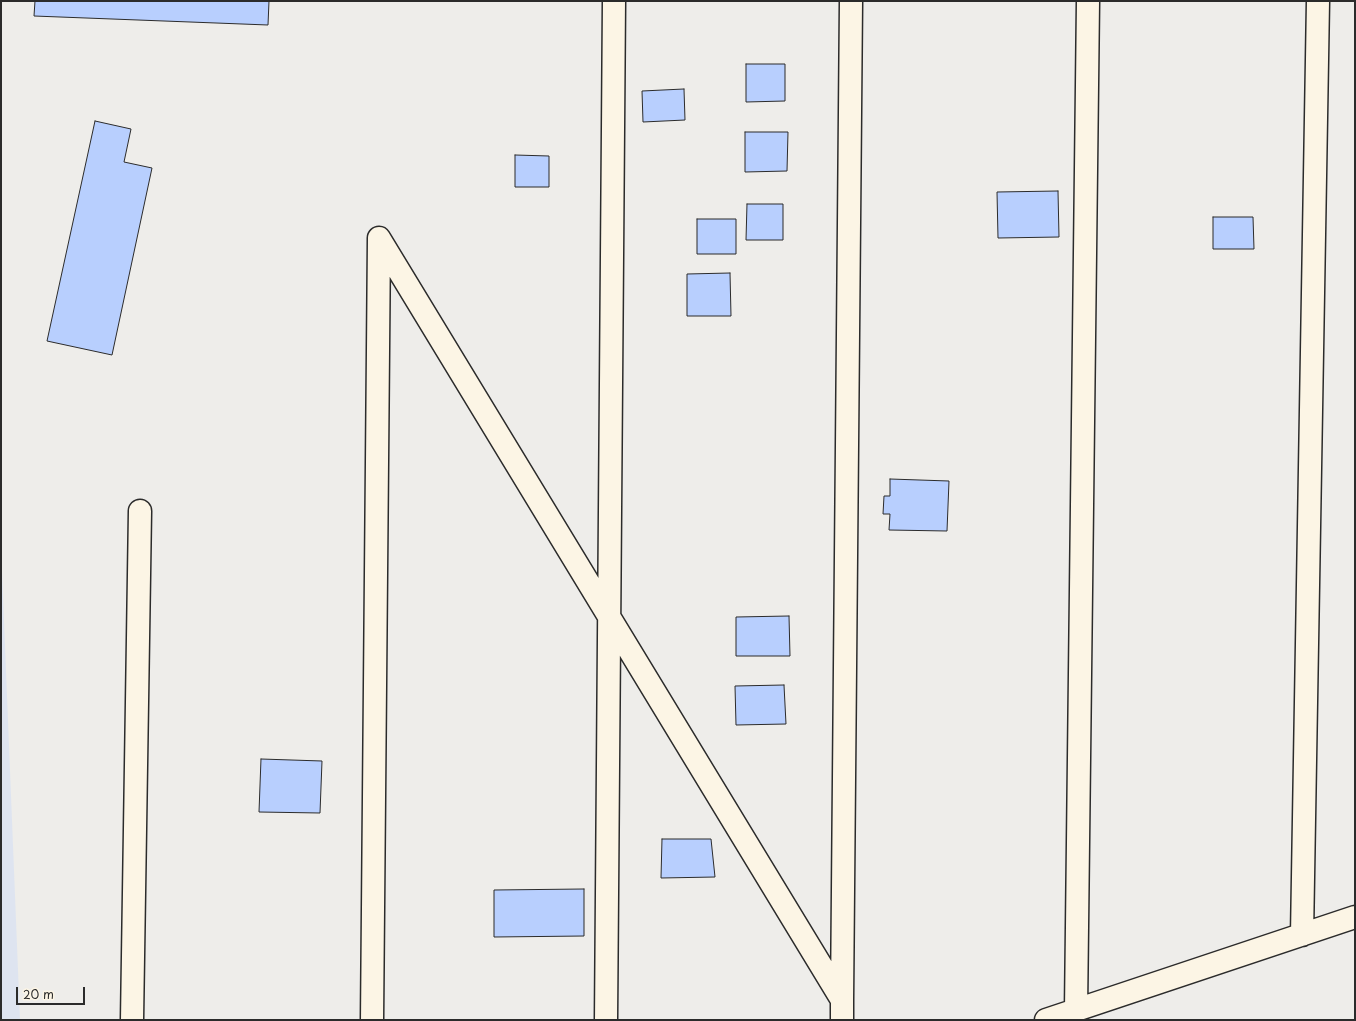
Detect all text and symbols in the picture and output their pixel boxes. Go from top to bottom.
scale bar [18,979,87,1005]
text: 20 m [23,985,54,1003]

